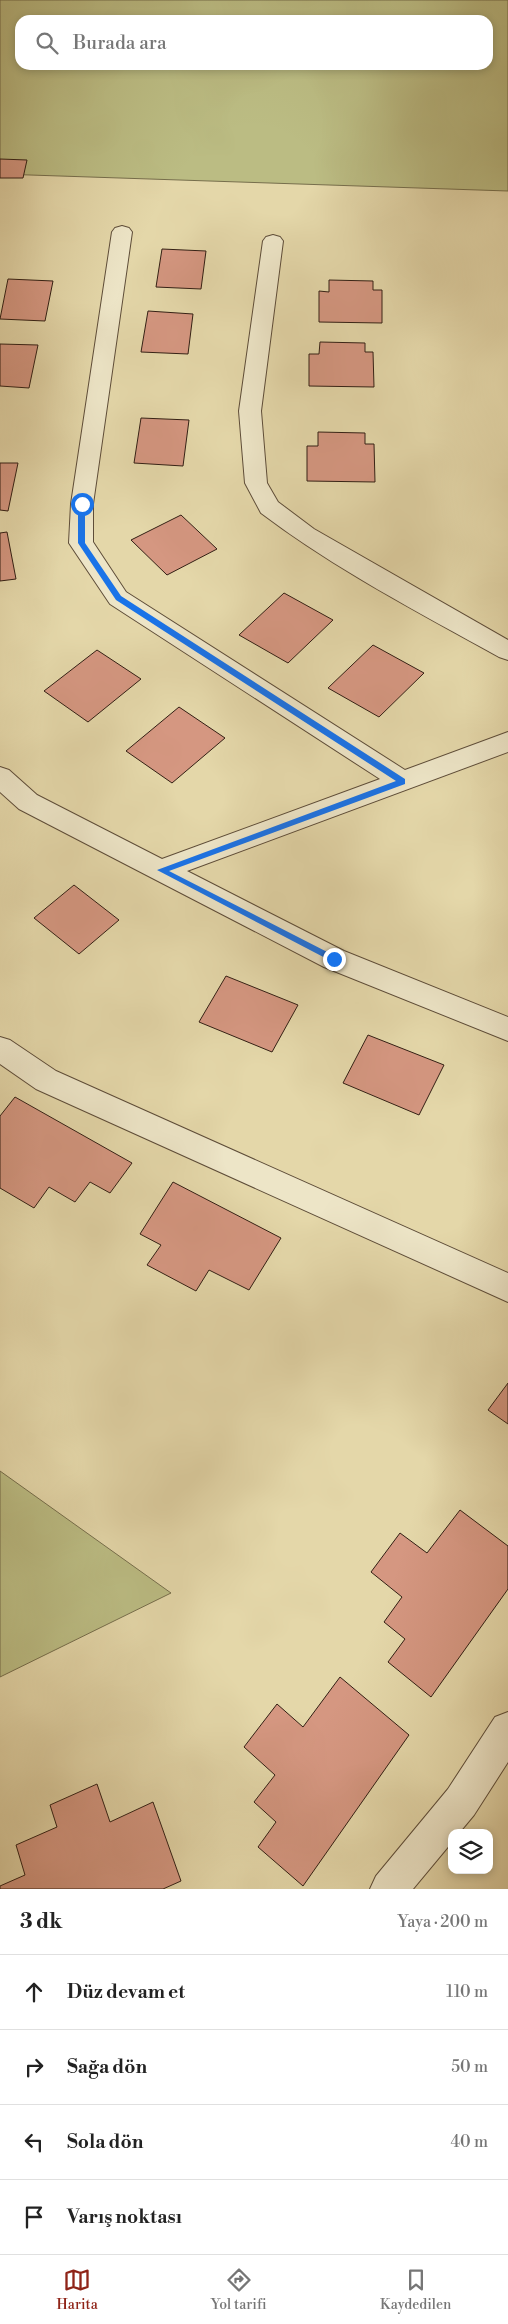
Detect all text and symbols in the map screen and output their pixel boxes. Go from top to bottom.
search box [15,15,493,70]
icon: search [33,29,61,57]
text: Burada ara [73,31,167,55]
route start [71,493,94,516]
route end [323,948,346,971]
map controls [448,1829,493,1874]
button: layers [448,1829,493,1874]
text: 3 dk [20,1909,62,1935]
text: Yaya · 200 m [398,1912,488,1932]
icon: ahead [20,1978,48,2006]
text: Düz devam et [67,1980,185,2004]
text: 110 m [446,1982,488,2002]
icon: right [20,2053,48,2081]
text: Sağa dön [67,2055,147,2079]
text: 50 m [451,2057,488,2077]
icon: left [20,2128,48,2156]
text: Sola dön [67,2130,143,2154]
text: 40 m [451,2132,488,2152]
icon: arrive [20,2203,48,2231]
text: Varış noktası [67,2205,182,2229]
tab: Harita [57,2266,98,2314]
tab: Yol tarifi [211,2266,267,2314]
tab: Kaydedilen [380,2266,451,2314]

